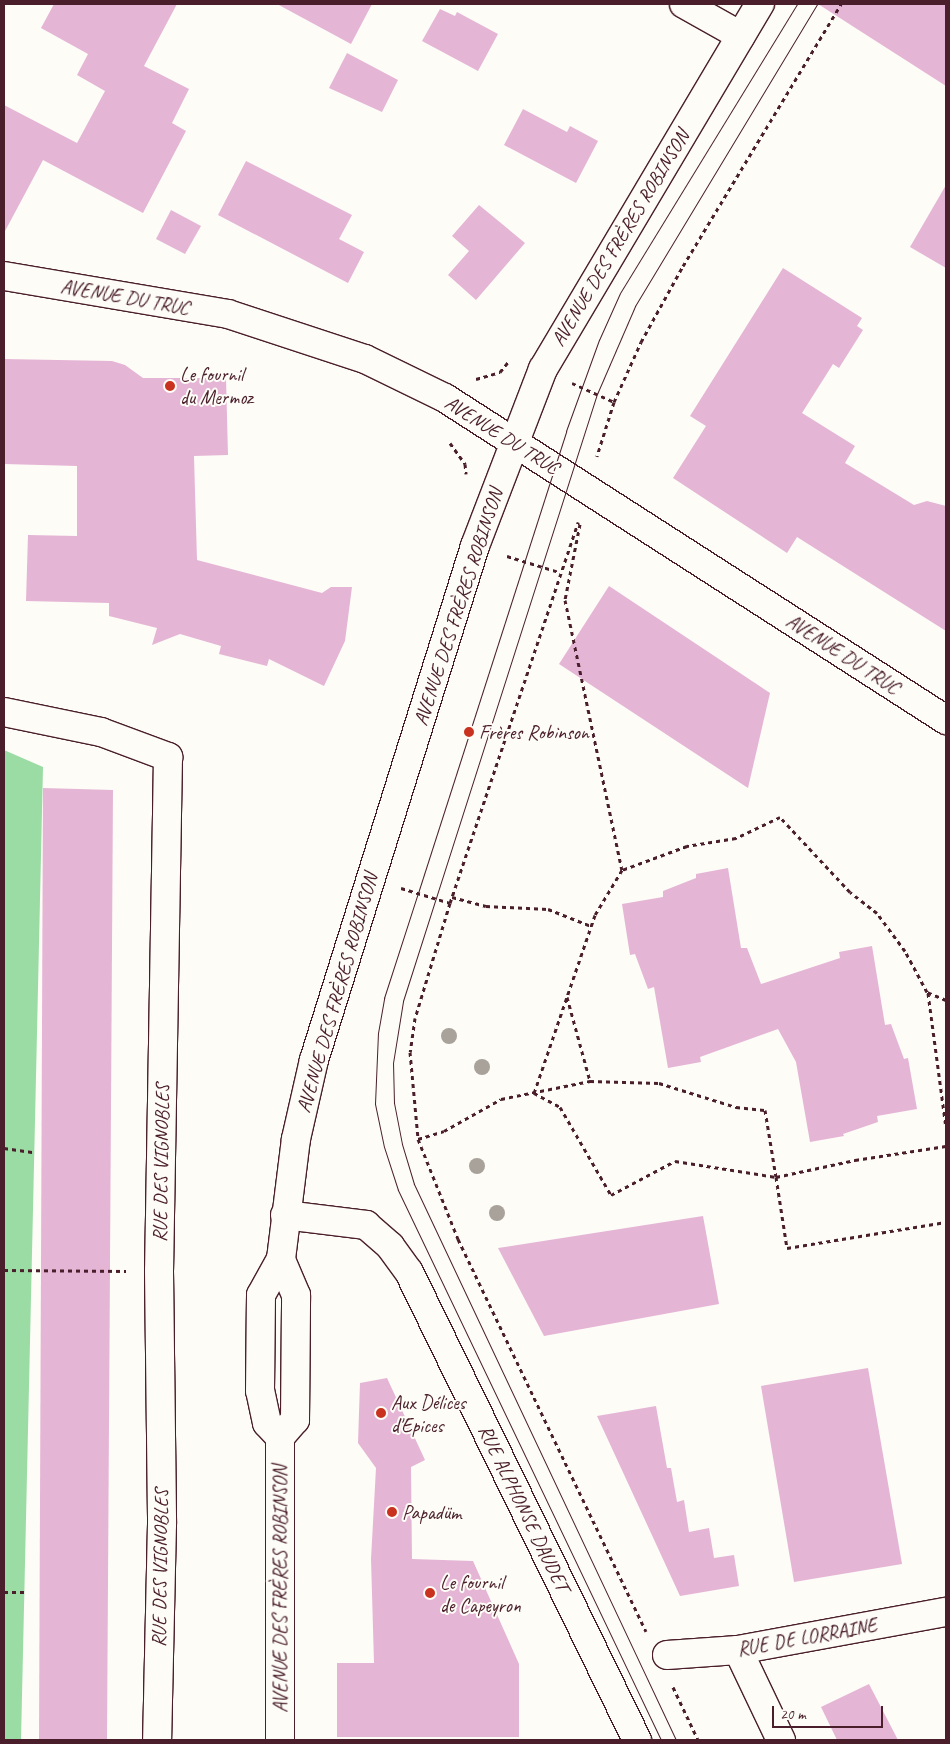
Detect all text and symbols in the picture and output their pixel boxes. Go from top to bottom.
street label: AVENUE DES FRÈRES ROBINSON [546,126,694,350]
street label: AVENUE DU TRUC [59,274,191,320]
place label: Le fournil du Mermoz [180,362,254,409]
marker: Le fournil du Mermoz [164,380,176,392]
street label: AVENUE DU TRUC [440,390,564,480]
street label: AVENUE DES FRÈRES ROBINSON [408,485,508,729]
street label: AVENUE DU TRUC [782,608,904,700]
place label: Frères Robinson [479,720,589,744]
marker: Frères Robinson [463,726,475,738]
street label: AVENUE DES FRÈRES ROBINSON [291,871,383,1115]
street label: RUE DES VIGNOBLES [148,1083,174,1243]
place label: Aux Délices d'Epices [391,1390,466,1437]
marker: Aux Délices d'Epices [375,1407,387,1419]
street label: RUE ALPHONSE DAUDET [473,1420,575,1596]
street label: AVENUE DES FRÈRES ROBINSON [268,1465,292,1713]
street label: RUE DES VIGNOBLES [147,1488,173,1648]
place label: Papadüm [402,1500,461,1524]
marker: Papadüm [386,1506,398,1518]
place label: Le fournil de Capeyron [440,1570,522,1617]
marker: Le fournil de Capeyron [424,1587,436,1599]
street label: RUE DE LORRAINE [735,1613,879,1661]
scale bar [775,1696,886,1728]
text: 20 m [780,1705,806,1724]

